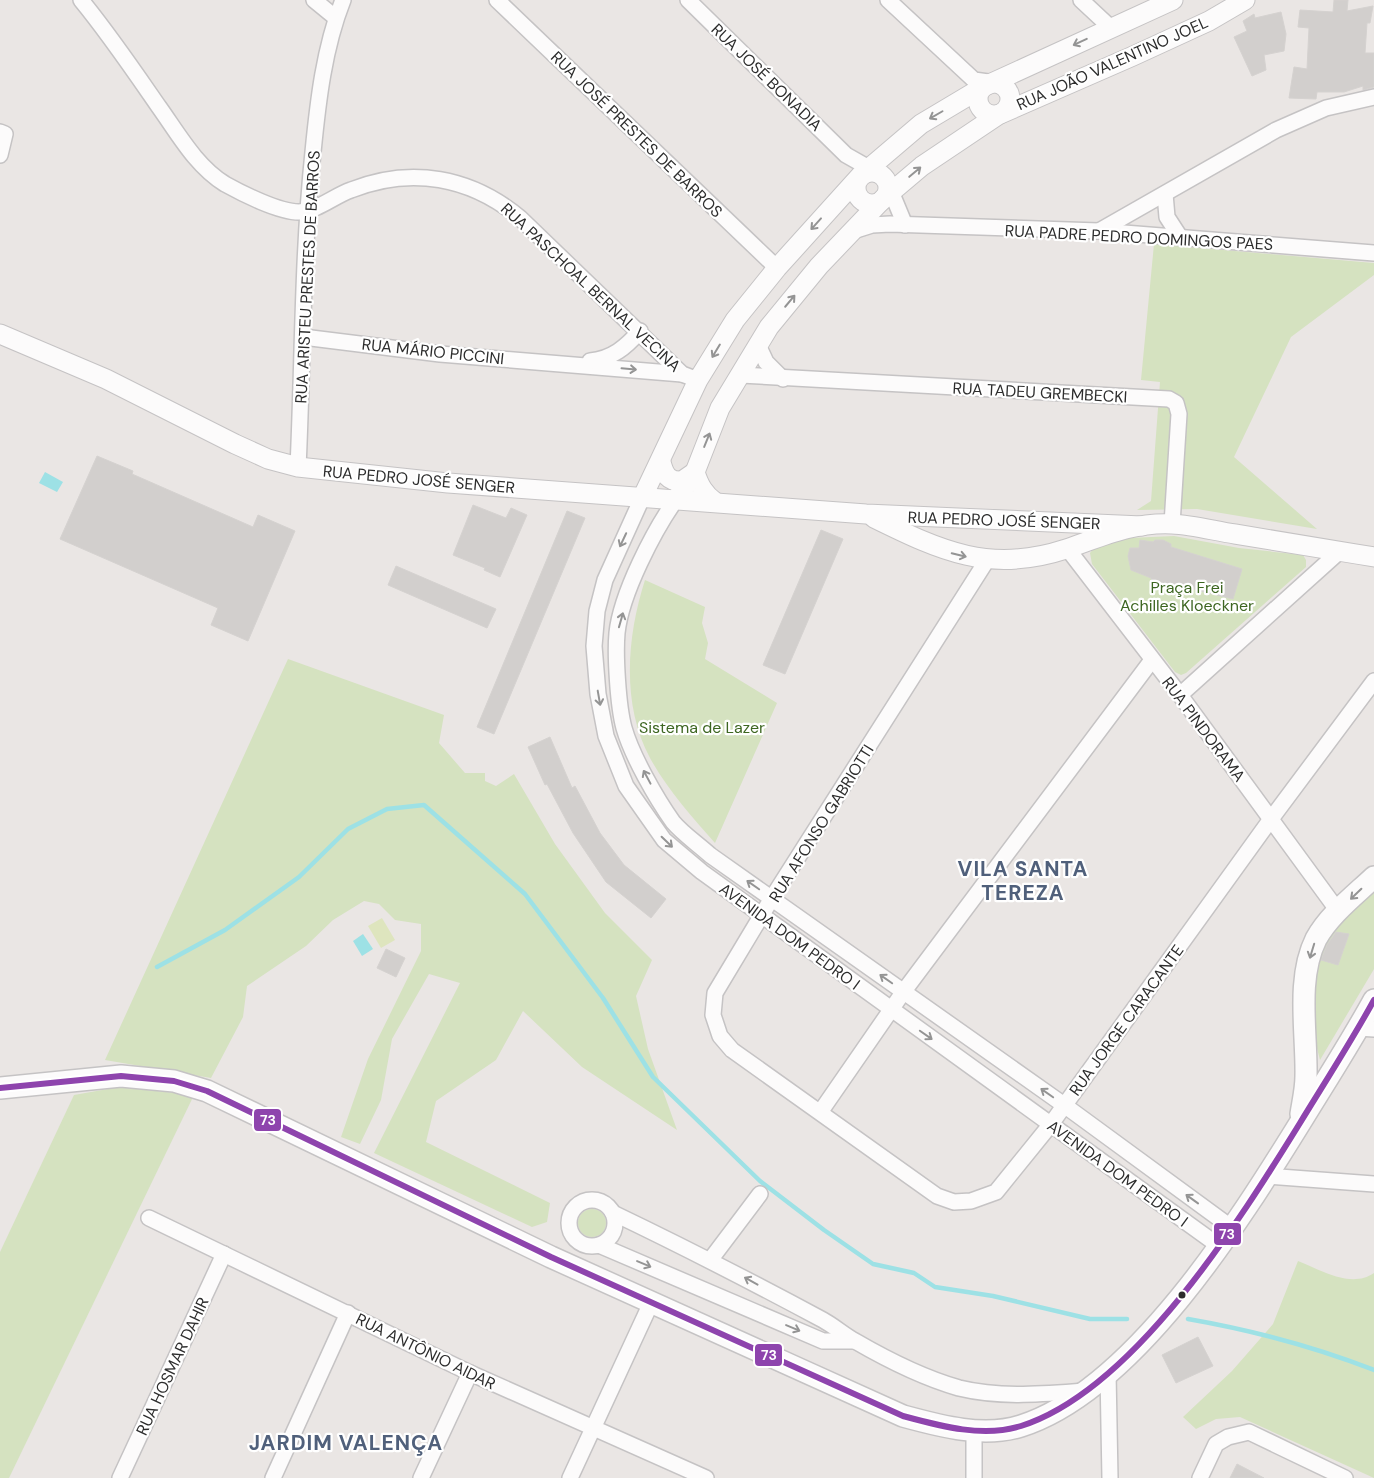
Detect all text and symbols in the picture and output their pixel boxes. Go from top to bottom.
street label: RUA JOÃO VALENTINO JOEL [1013,12,1211,115]
street label: RUA JOSÉ BONADIA [707,19,827,136]
one-way arrow [1073,38,1088,47]
street label: RUA JOSÉ PRESTES DE BARROS [546,47,727,222]
one-way arrow [929,111,943,121]
street label: RUA ARISTEU PRESTES DE BARROS [290,150,325,404]
one-way arrow [908,167,921,178]
street label: RUA PASCHOAL BERNAL VECINA [496,198,685,377]
one-way arrow [810,218,822,231]
street label: RUA PADRE PEDRO DOMINGOS PAES [1004,220,1274,255]
one-way arrow [785,295,796,308]
street label: RUA MÁRIO PICCINI [361,334,505,369]
one-way arrow [710,344,720,358]
one-way arrow [621,364,637,374]
street label: RUA TADEU GREMBECKI [952,377,1128,408]
one-way arrow [703,433,712,448]
street label: RUA PEDRO JOSÉ SENGER [322,461,516,498]
street label: RUA PEDRO JOSÉ SENGER [907,507,1101,534]
one-way arrow [618,532,627,547]
one-way arrow [951,551,967,560]
park label: Praça Frei Achilles Kloeckner [1120,577,1254,616]
one-way arrow [616,613,626,629]
street label: RUA PINDORAMA [1157,673,1250,786]
one-way arrow [594,689,604,705]
park label: Sistema de Lazer [639,717,765,738]
street label: RUA AFONSO GABRIOTTI [764,740,879,906]
one-way arrow [641,771,651,785]
one-way arrow [661,836,673,848]
district label: VILA SANTA TEREZA [958,855,1088,907]
street label: AVENIDA DOM PEDRO I [715,878,864,995]
one-way arrow [746,880,760,890]
one-way arrow [1350,888,1363,900]
street label: RUA JORGE CARACANTE [1064,941,1188,1100]
one-way arrow [1307,943,1317,959]
one-way arrow [879,974,893,984]
one-way arrow [919,1030,933,1040]
one-way arrow [1040,1088,1054,1098]
line badge: 73 [253,1108,282,1132]
text: 73 [260,1111,276,1129]
street label: AVENIDA DOM PEDRO I [1043,1115,1192,1232]
one-way arrow [1185,1194,1199,1204]
line badge: 73 [1213,1222,1242,1246]
text: 73 [1219,1225,1235,1243]
one-way arrow [636,1260,651,1269]
one-way arrow [744,1276,759,1286]
unlabelled marker [1177,1290,1187,1300]
street label: RUA HOSMAR DAHIR [131,1294,214,1439]
street label: RUA ANTÔNIO AIDAR [352,1308,499,1394]
one-way arrow [785,1324,800,1334]
line badge: 73 [754,1343,783,1367]
text: 73 [761,1346,777,1364]
district label: JARDIM VALENÇA [249,1429,443,1457]

